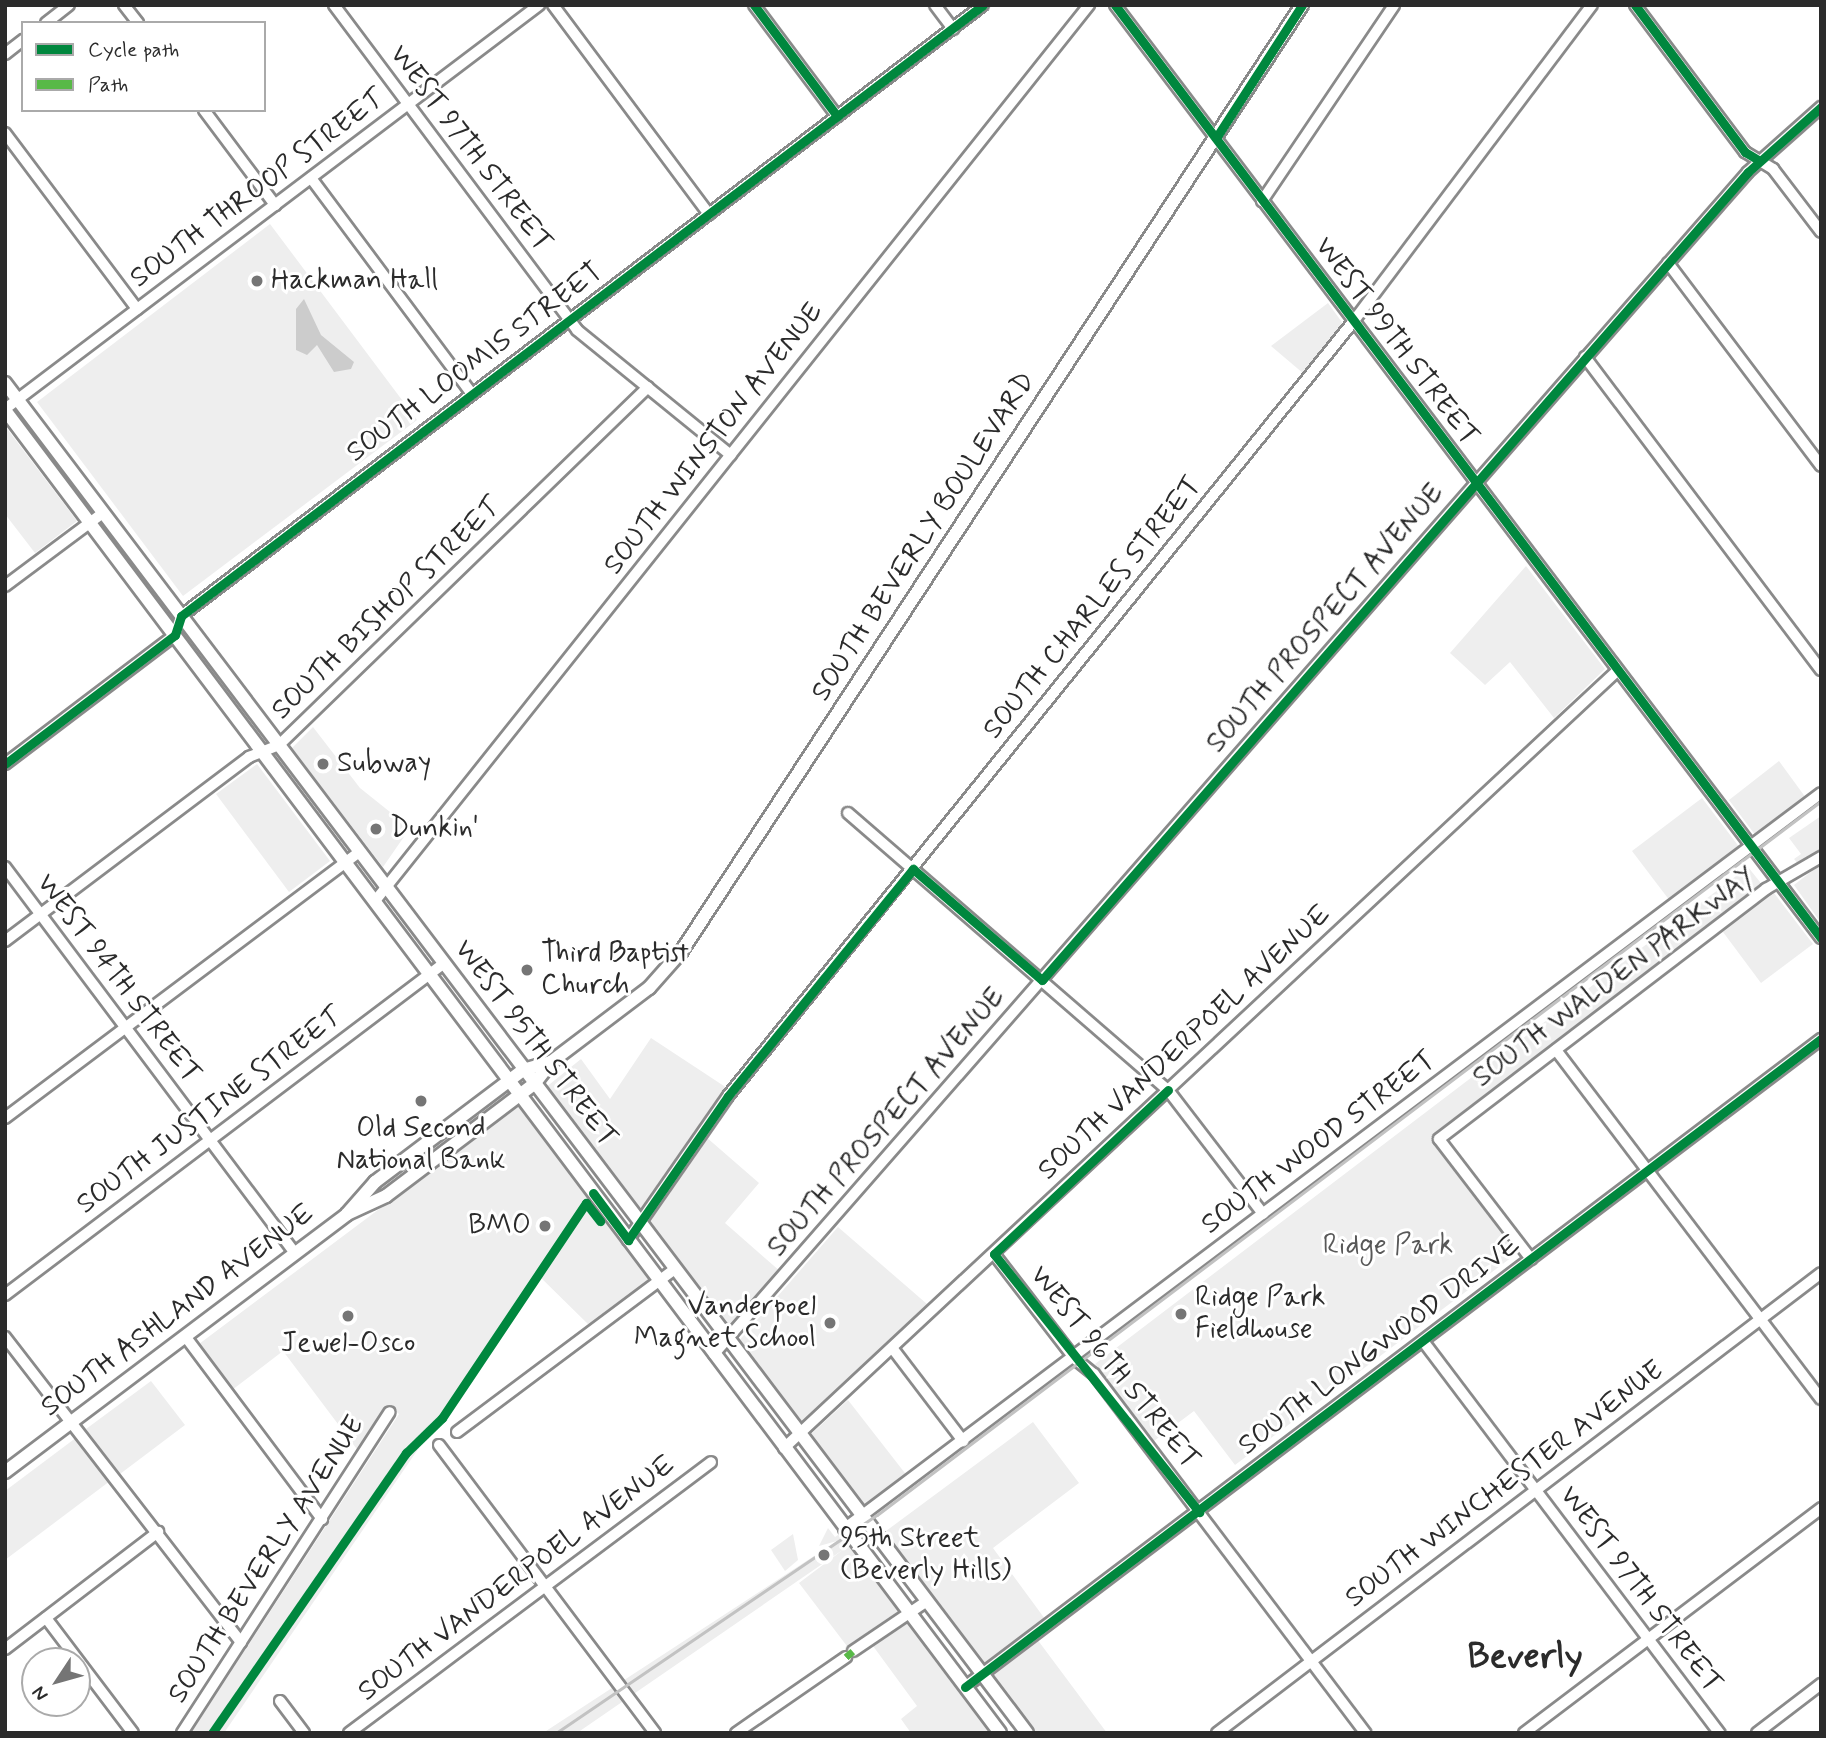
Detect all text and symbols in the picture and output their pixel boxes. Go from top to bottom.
legend [21,21,266,112]
text: Cycle path [88,36,179,64]
street label: WEST 97TH STREET [380,38,560,260]
text: Path [88,71,128,99]
street label: SOUTH THROOP STREET [124,82,392,296]
street label: WEST 99TH STREET [1306,230,1486,454]
street label: SOUTH LOOMIS STREET [340,256,610,470]
place label: Hackman Hall [271,264,435,298]
marker: Hackman Hall [249,273,265,289]
street label: SOUTH WINSTON AVENUE [597,295,831,583]
street label: SOUTH BEVERLY BOULEVARD [806,368,1042,706]
street label: SOUTH CHARLES STREET [976,469,1210,747]
street label: SOUTH PROSPECT AVENUE [1199,477,1453,761]
street label: SOUTH BISHOP STREET [265,490,509,728]
place label: Subway [337,747,431,781]
marker: Subway [315,756,331,772]
place label: Dunkin' [390,812,479,846]
marker: Dunkin' [368,821,384,837]
street label: SOUTH WALDEN PARKWAY [1469,862,1761,1094]
street label: WEST 94TH STREET [27,867,209,1091]
street label: SOUTH VANDERPOEL AVENUE [1032,898,1338,1188]
street label: WEST 95TH STREET [445,932,625,1156]
place label: Third Baptist Church [541,937,691,1003]
marker: Third Baptist Church [519,962,535,978]
street label: SOUTH PROSPECT AVENUE [760,981,1014,1265]
street label: SOUTH JUSTINE STREET [70,1000,350,1222]
street label: SOUTH WOOD STREET [1194,1043,1444,1243]
marker: Old Second National Bank [413,1093,429,1109]
place label: Old Second National Bank [338,1112,504,1178]
street label: SOUTH ASHLAND AVENUE [36,1198,320,1424]
place label: BMO [468,1209,531,1243]
marker: BMO [537,1218,553,1234]
street label: SOUTH LONGWOOD DRIVE [1232,1228,1528,1464]
park label: Ridge Park [1324,1229,1452,1263]
street label: WEST 96TH STREET [1021,1258,1207,1478]
place label: Ridge Park Fieldhouse [1195,1281,1322,1347]
place label: Vanderpoel Magnet School [633,1290,816,1356]
marker: Ridge Park Fieldhouse [1173,1306,1189,1322]
marker: Jewel-Osco [340,1308,356,1324]
marker: Vanderpoel Magnet School [822,1315,838,1331]
place label: Jewel-Osco [281,1327,415,1361]
street label: SOUTH WINCHESTER AVENUE [1339,1354,1671,1616]
street label: SOUTH BEVERLY AVENUE [162,1411,372,1709]
street label: SOUTH VANDERPOEL AVENUE [352,1449,682,1709]
street label: WEST 97TH STREET [1550,1479,1730,1701]
place label: 95th Street (Beverly Hills) [840,1522,1011,1588]
marker: 95th Street (Beverly Hills) [814,1545,834,1565]
district label: Beverly [1467,1636,1583,1678]
north arrow [21,1647,91,1717]
text: N [26,1681,54,1706]

